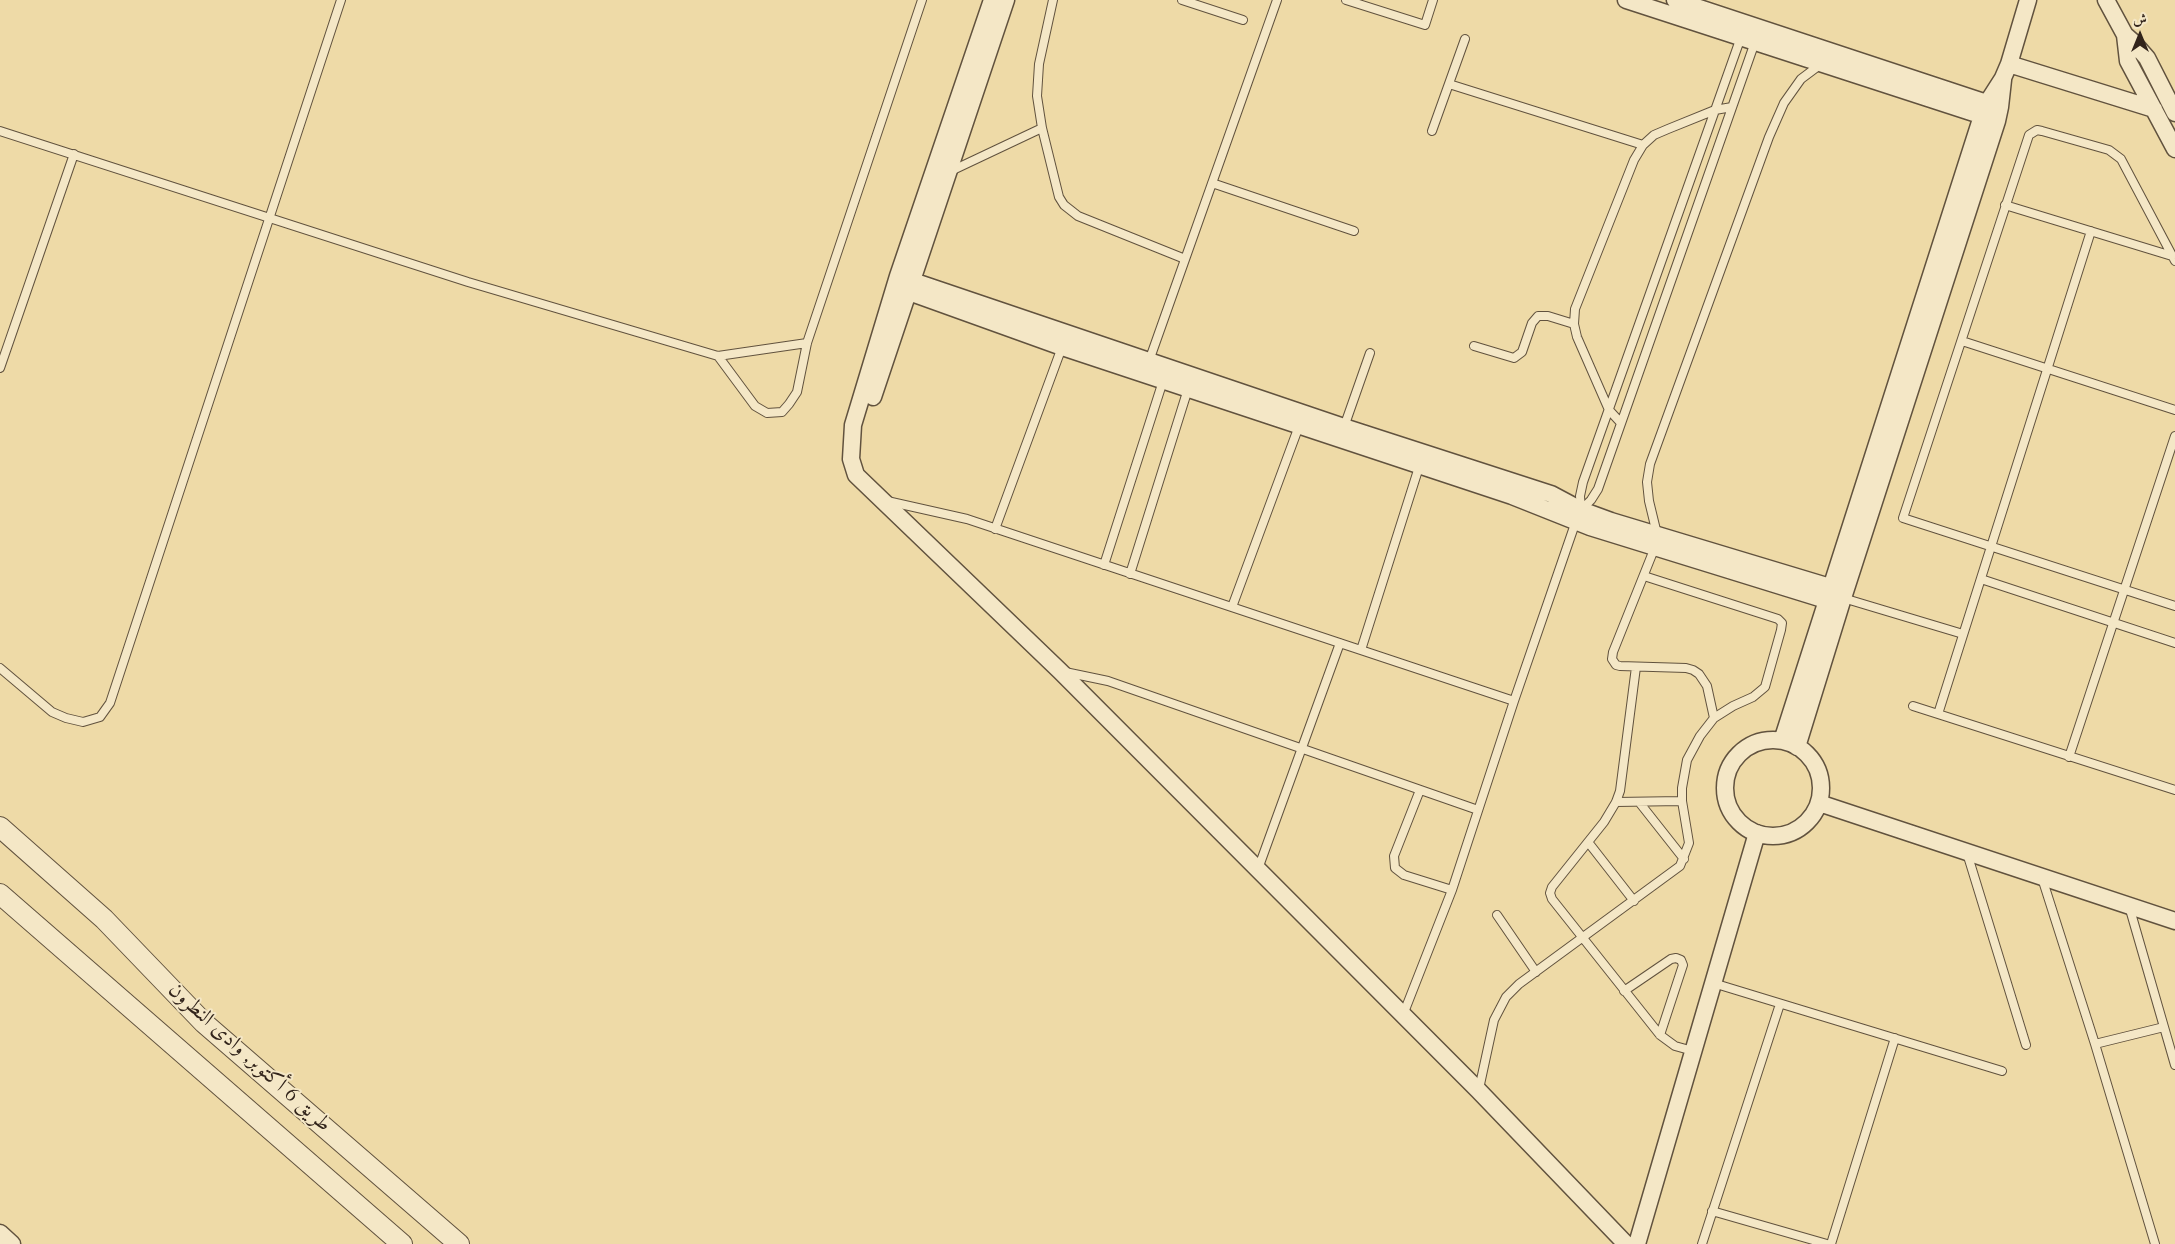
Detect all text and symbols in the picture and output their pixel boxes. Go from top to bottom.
north arrow [2115,10,2165,60]
text: ش [2133,10,2147,29]
street label: طريق 6 أكتوبر, وادى النطرون [162,978,336,1138]

